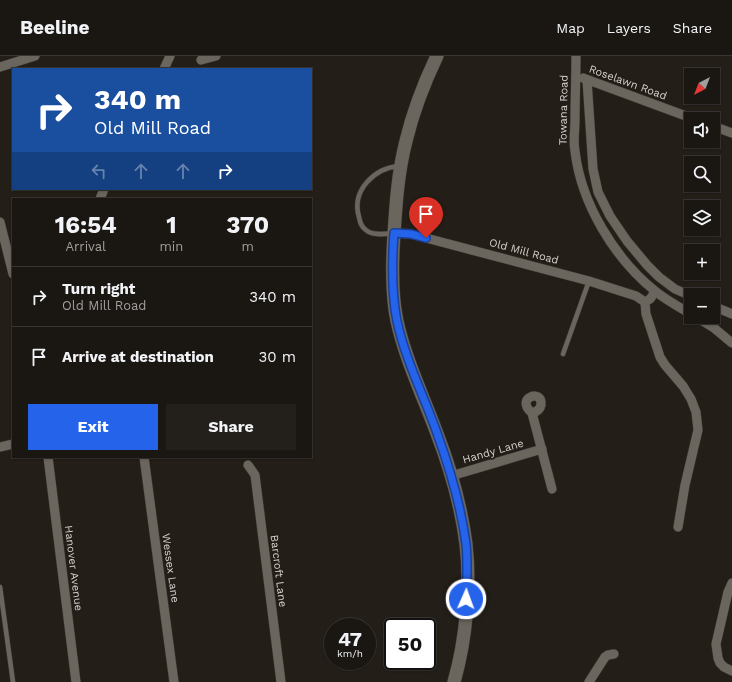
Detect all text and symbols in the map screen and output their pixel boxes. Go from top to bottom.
text: Beeline [20,16,90,39]
text: Map [556,20,585,36]
text: Layers [607,20,651,36]
text: Share [673,20,712,36]
street label: Roselawn Road [587,62,669,103]
north arrow [684,68,720,104]
map controls [684,68,720,324]
street label: Towana Road [556,75,571,145]
text: 340 m [94,83,181,116]
icon: right [28,84,80,136]
button: sound [684,112,720,148]
text: Old Mill Road [94,117,211,138]
button: search [684,156,720,192]
icon: left [88,160,110,182]
icon: ahead [130,160,152,182]
icon: ahead [172,160,194,182]
icon: right [214,160,236,182]
pin [409,197,443,238]
button: layers [684,200,720,236]
icon: arrive [415,203,437,225]
text: 16:54 [55,211,117,239]
text: 1 [166,211,177,239]
text: 370 [226,211,269,239]
street label: Old Mill Road [488,236,560,267]
text: Arrival [65,239,106,254]
text: min [159,239,183,254]
text: m [241,239,254,254]
button: + [684,244,720,280]
text: Turn right [62,280,135,298]
icon: right [28,286,50,308]
text: 340 m [249,288,296,306]
button: − [684,288,720,324]
text: Old Mill Road [62,298,147,313]
icon: arrive [28,346,50,368]
text: Arrive at destination [62,348,214,366]
text: 30 m [259,348,296,366]
button: Exit [28,404,158,450]
button: Share [166,404,296,450]
street label: Handy Lane [461,437,525,466]
street label: Hanover Avenue [62,525,85,612]
street label: Wessex Lane [159,533,182,603]
street label: Barcroft Lane [268,534,289,608]
position arrow [445,578,487,620]
speed limit sign: 50 [384,618,436,670]
text: 47 [338,627,362,651]
text: km/h [337,648,363,659]

